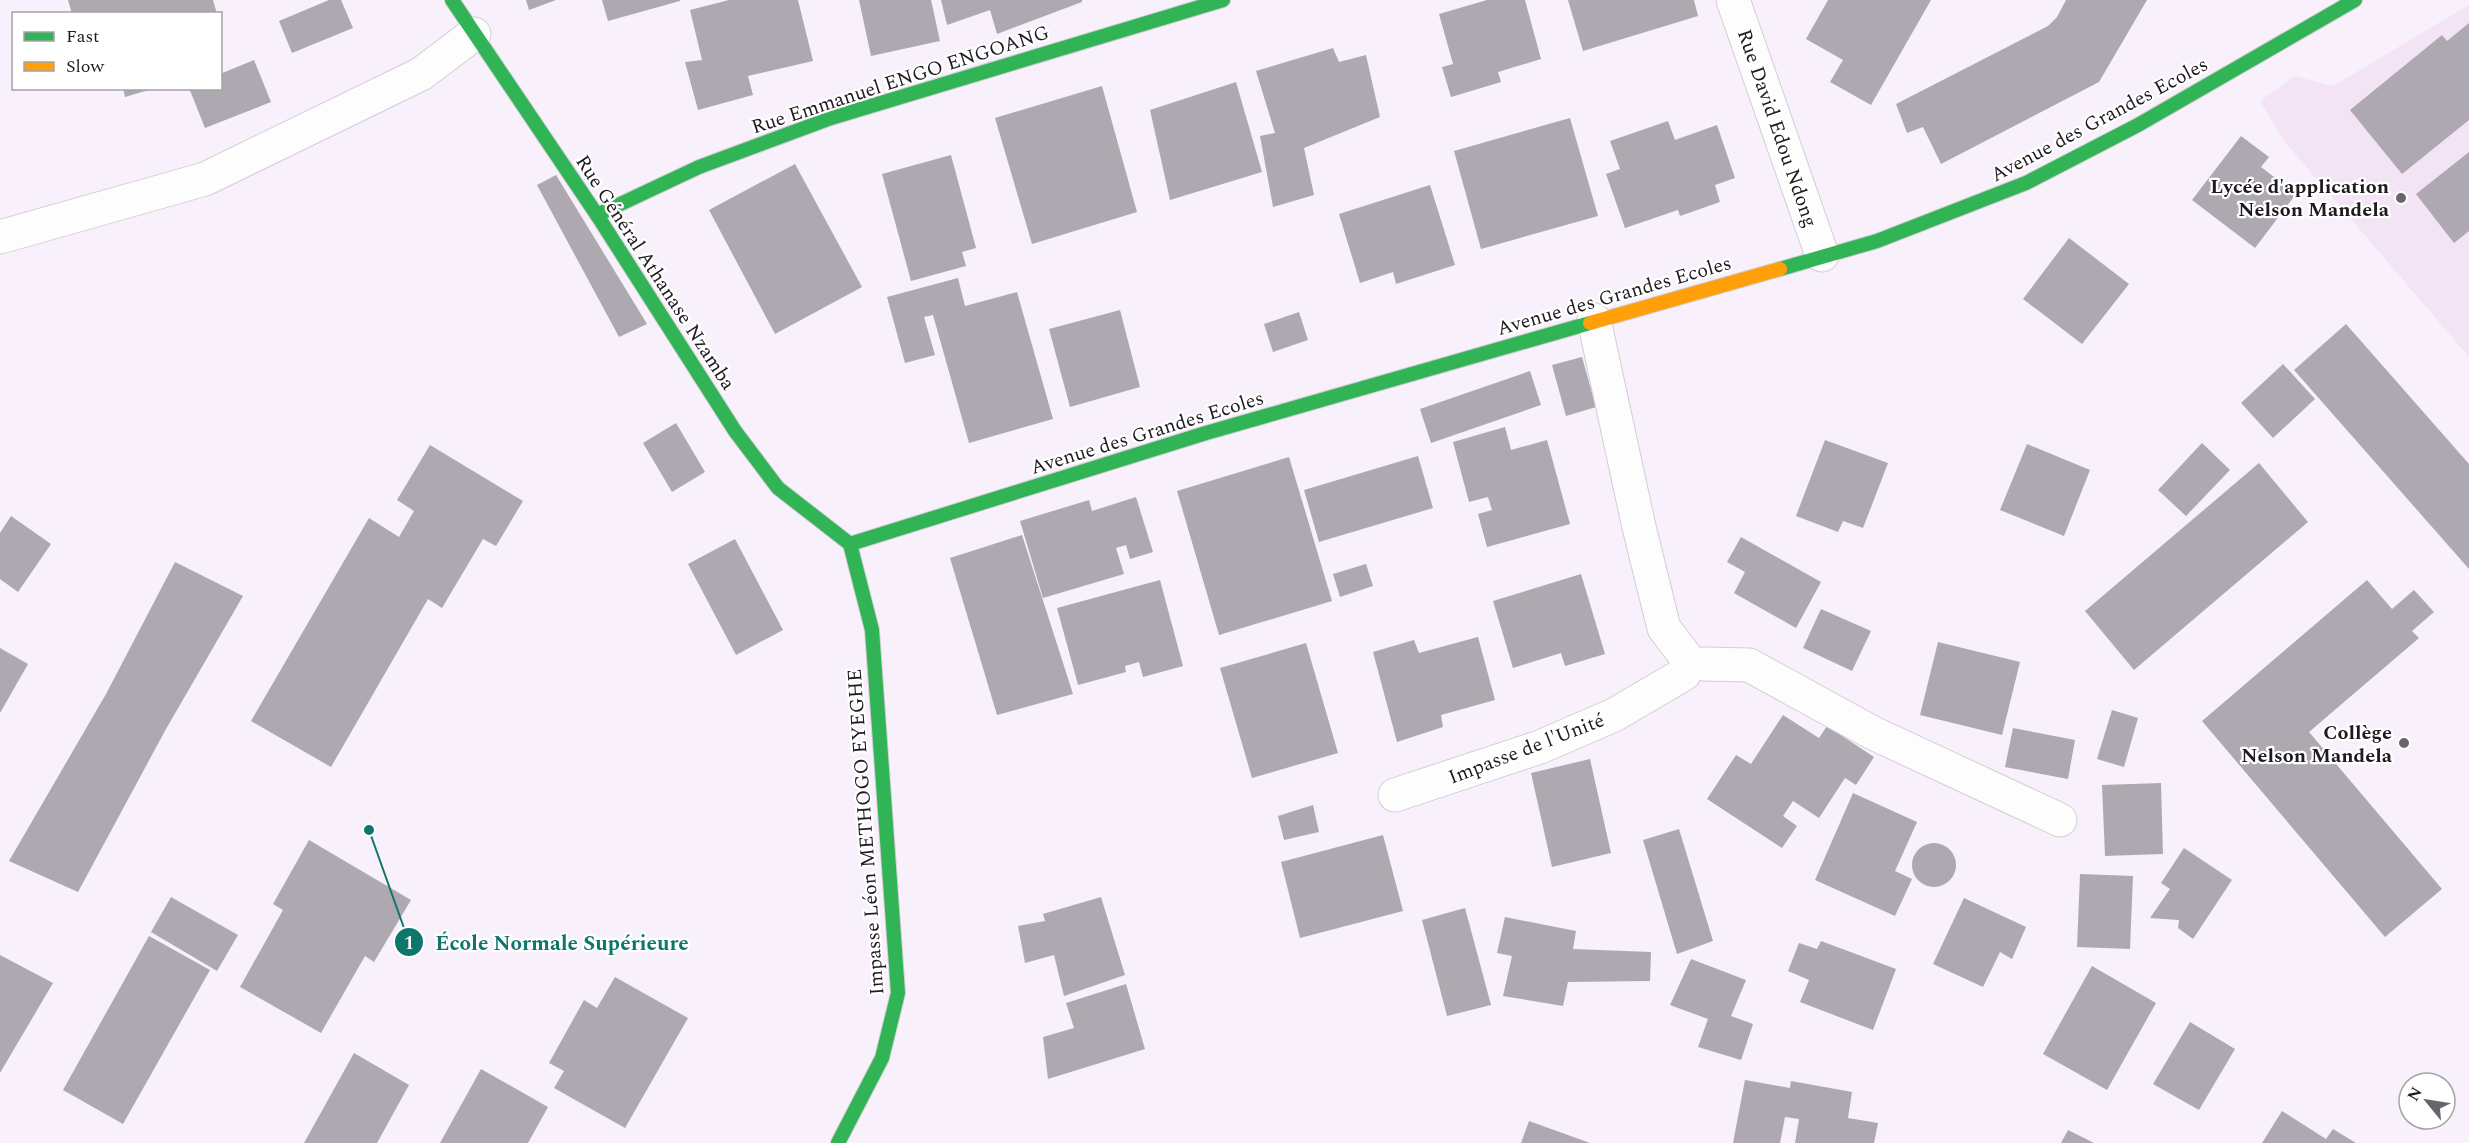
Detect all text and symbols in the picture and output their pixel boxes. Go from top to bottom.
legend [12,12,222,90]
street label: Rue Emmanuel ENGO ENGOANG [748,18,1053,142]
text: Fast [66,23,99,50]
street label: Rue David Edou Ndong [1729,25,1825,232]
street label: Avenue des Grandes Ecoles [1985,50,2214,190]
text: Slow [66,53,105,80]
street label: Rue Général Athanase Nzamba [568,149,743,396]
place label: Lycée d'application Nelson Mandela [2210,172,2390,225]
marker: Lycée d'application Nelson Mandela [2394,191,2408,205]
street label: Avenue des Grandes Ecoles [1494,248,1735,344]
street label: Avenue des Grandes Ecoles [1027,383,1268,483]
street label: Impasse Léon METHOGO EYEGHE [840,668,892,996]
street label: Impasse de l'Unité [1444,705,1609,793]
place label: Collège Nelson Mandela [2241,718,2393,771]
marker: Collège Nelson Mandela [2397,736,2411,750]
callout: École Normale Supérieure [394,923,701,962]
text: École Normale Supérieure [435,928,689,960]
text: 1 [404,930,414,957]
north arrow [2397,1071,2457,1131]
text: N [2401,1082,2429,1106]

